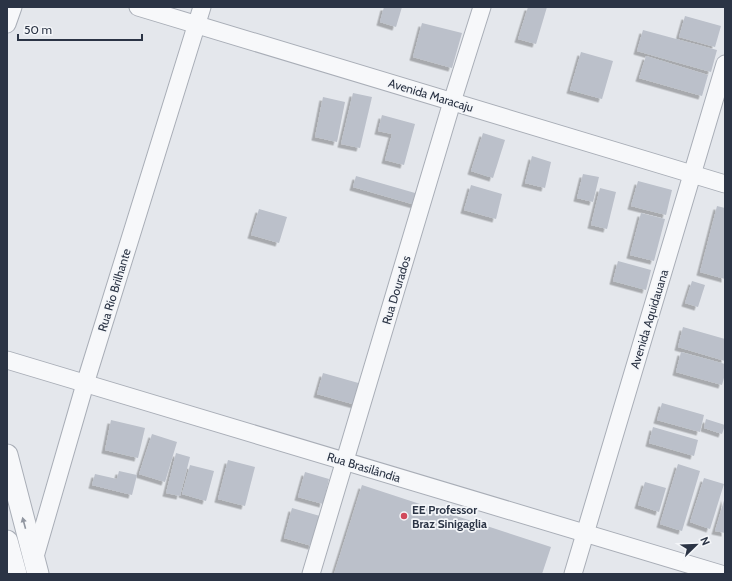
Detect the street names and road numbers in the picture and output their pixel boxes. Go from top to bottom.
street label: Avenida Maracaju [387,75,475,115]
street label: Rua Rio Brilhante [94,247,134,333]
street label: Rua Dourados [378,254,414,326]
street label: Avenida Aquidauana [627,267,671,370]
street label: Rua Brasilândia [325,449,403,485]

